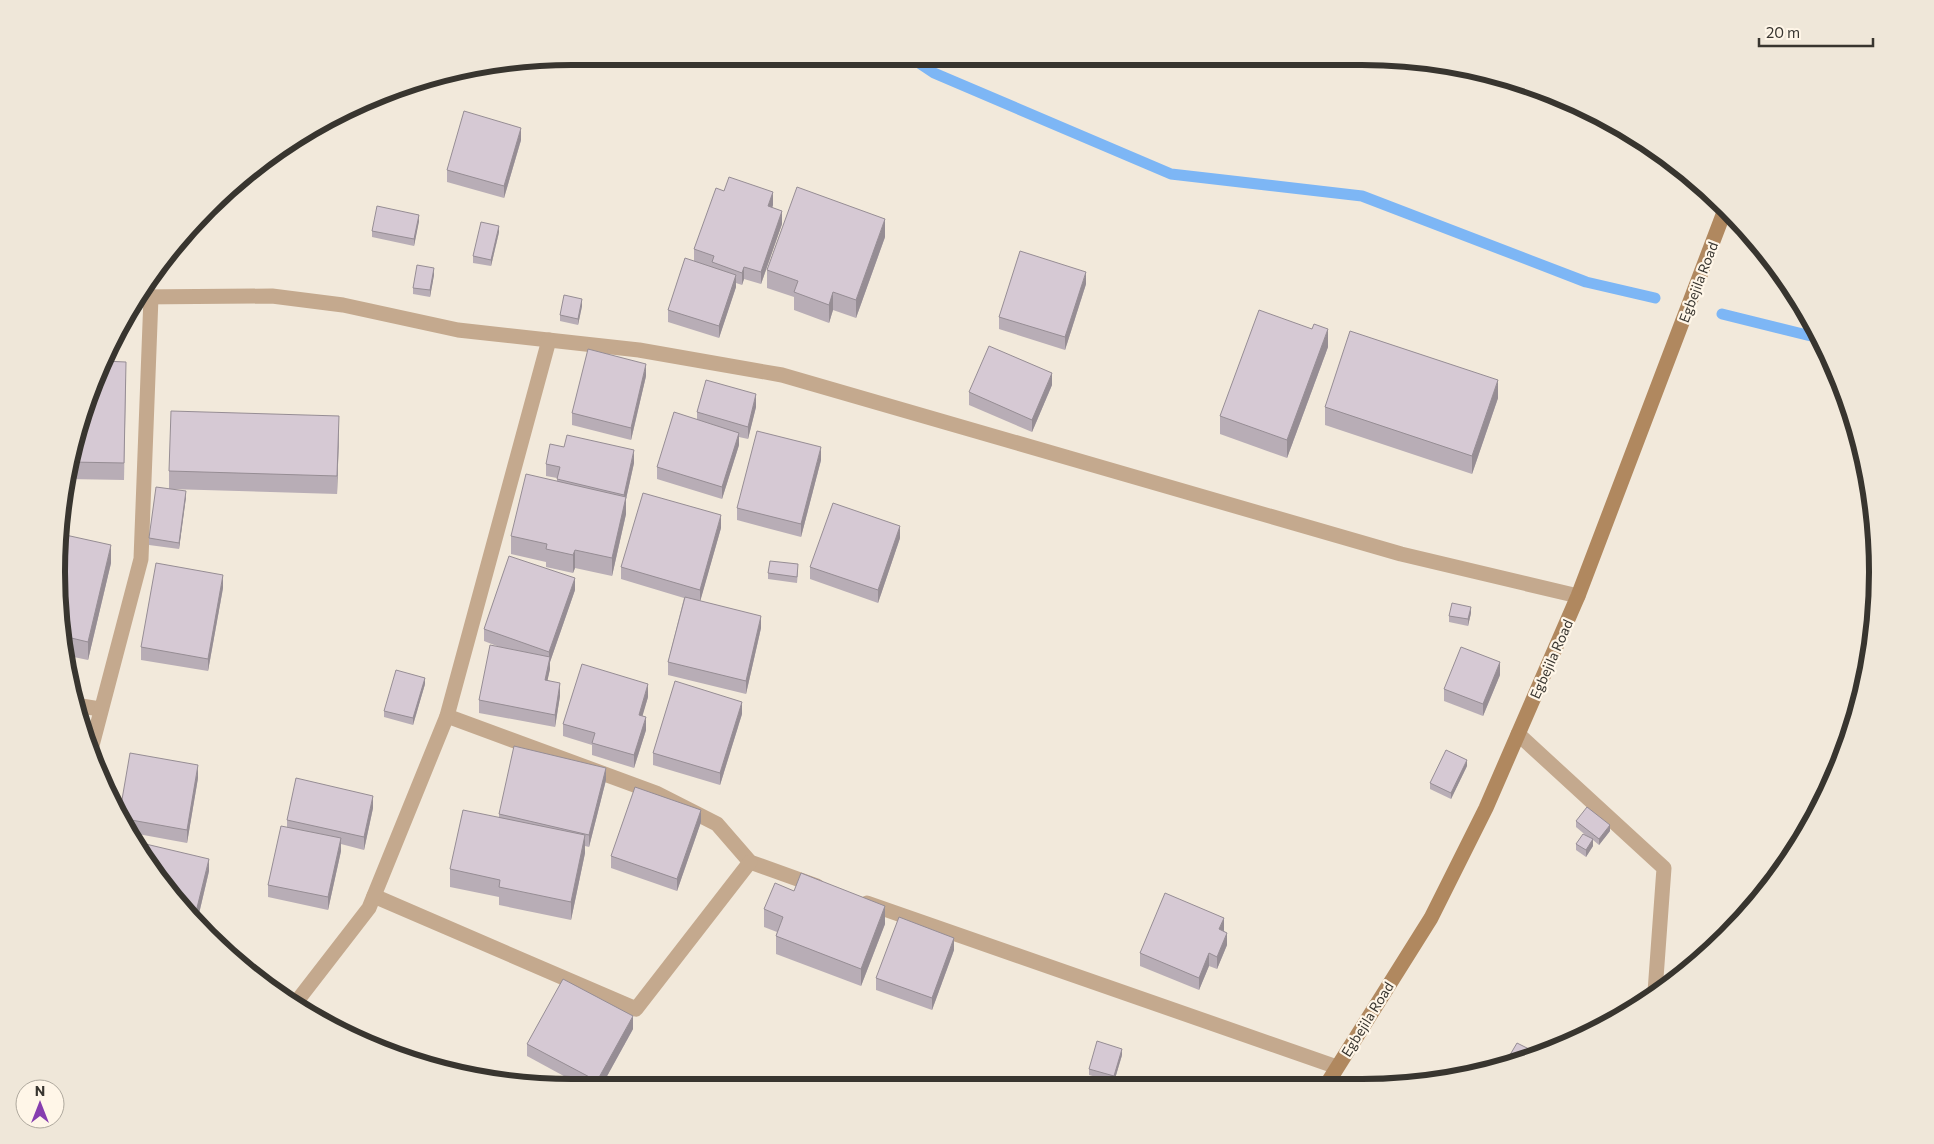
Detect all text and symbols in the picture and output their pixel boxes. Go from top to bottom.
scale bar [1759,15,1873,47]
text: 20 m [1766,23,1800,41]
street label: Egbejila Road [1675,239,1721,325]
street label: Egbejila Road [1526,617,1576,701]
street label: Egbejila Road [1337,978,1397,1060]
north arrow [15,1079,65,1129]
text: N [35,1082,45,1099]

